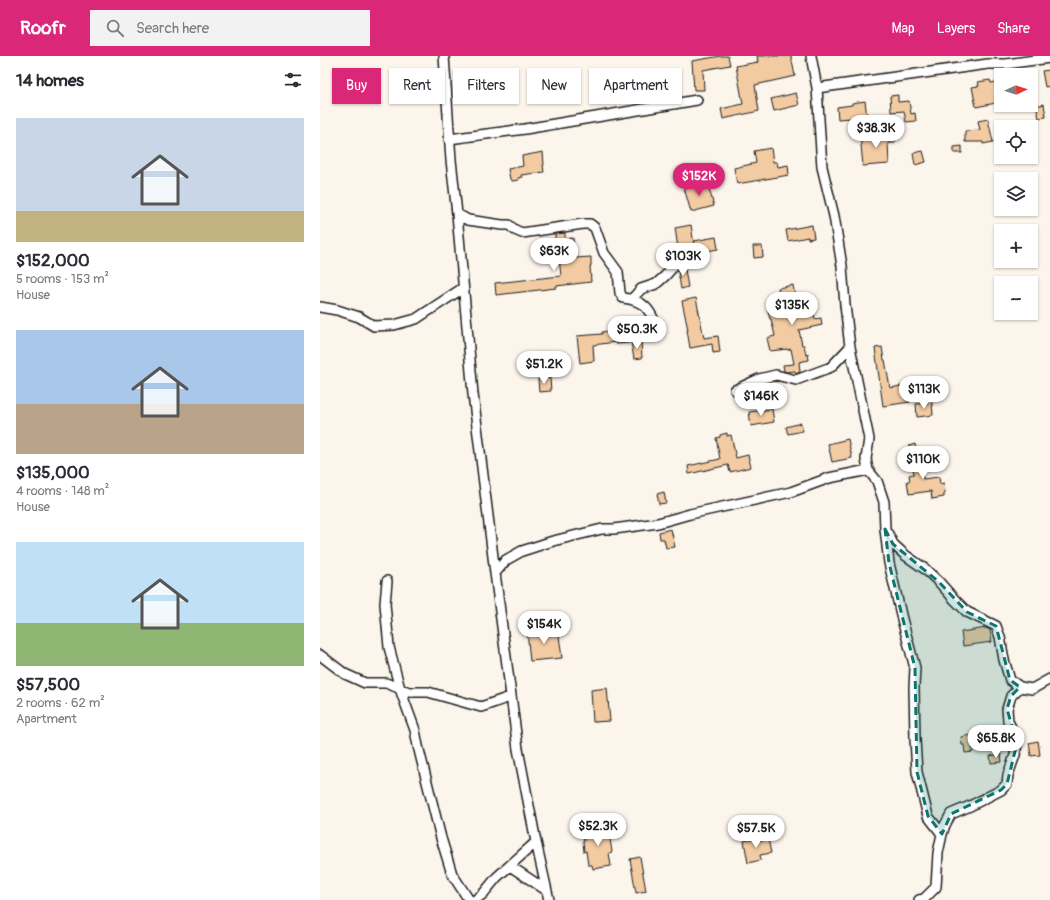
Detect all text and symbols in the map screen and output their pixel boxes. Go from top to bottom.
search box [90,10,370,46]
text: Roofr [20,16,66,40]
icon: search [104,17,126,39]
text: Search here [136,19,209,38]
text: Map [892,20,915,37]
text: Layers [937,20,975,37]
text: Share [997,20,1030,37]
chip: Buy [332,68,381,104]
chip: Rent [389,68,445,104]
chip: Filters [453,68,519,104]
chip: New [527,68,581,104]
chip: Apartment [589,68,682,104]
north arrow [994,68,1038,112]
map controls [994,68,1038,320]
icon: filters [282,69,304,91]
text: 14 homes [16,70,84,91]
pin: $38.3K [843,115,909,149]
text: $38.3K [857,120,895,136]
button: locate [994,120,1038,164]
icon: home [124,144,196,216]
pin: $152K [671,163,727,197]
text: $152K [682,168,716,184]
button: layers [994,172,1038,216]
button: + [994,224,1038,268]
pin: $63K [530,238,578,272]
text: $63K [539,243,569,259]
pin: $103K [655,243,711,277]
text: $103K [665,248,701,264]
text: $152,000 [16,250,90,271]
text: 5 rooms · 153 m² [16,271,109,287]
button: − [994,276,1038,320]
text: House [16,287,50,303]
pin: $135K [764,292,820,326]
text: $135K [775,297,809,313]
pin: $50.3K [604,316,670,350]
text: $50.3K [617,321,657,337]
pin: $51.2K [511,351,577,385]
icon: home [124,356,196,428]
text: $51.2K [525,356,563,372]
pin: $113K [896,376,952,410]
text: $113K [908,381,940,397]
pin: $146K [733,383,789,417]
text: $146K [743,388,779,404]
pin: $110K [895,446,951,480]
text: $110K [906,451,940,467]
text: $135,000 [16,462,90,483]
text: 4 rooms · 148 m² [16,483,109,499]
text: House [16,499,50,515]
icon: home [124,568,196,640]
pin: $154K [516,611,572,645]
text: $154K [527,616,561,632]
text: $57,500 [16,674,80,695]
text: 2 rooms · 62 m² [16,695,105,711]
text: Apartment [16,711,77,727]
pin: $65.8K [963,725,1029,759]
text: $65.8K [977,730,1015,746]
pin: $52.3K [565,813,631,847]
pin: $57.5K [723,815,789,849]
text: $52.3K [578,818,618,834]
text: $57.5K [737,820,775,836]

